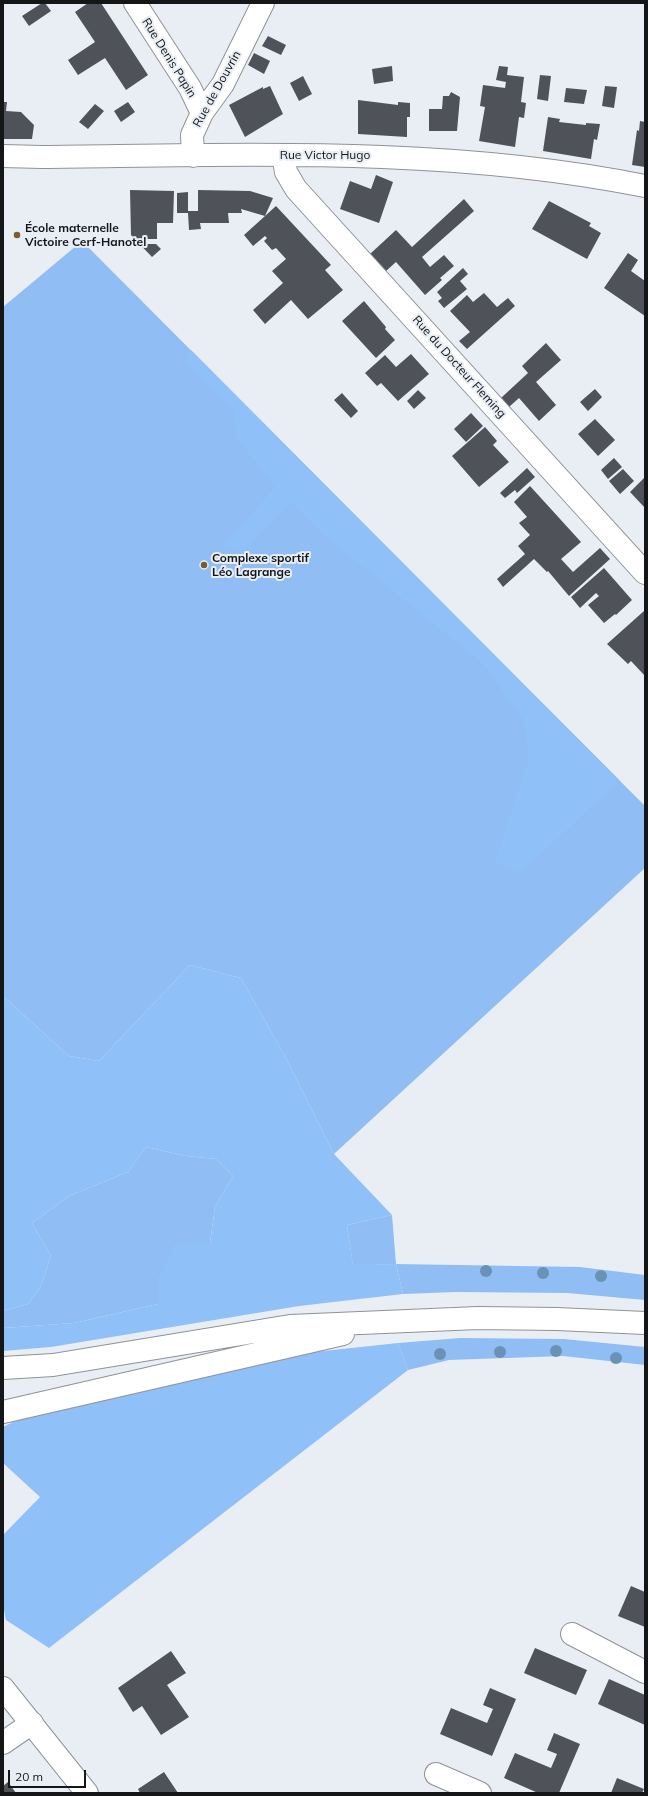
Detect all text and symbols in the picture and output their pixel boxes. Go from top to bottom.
street label: Rue Denis Papin [139,16,199,100]
street label: Rue de Douvrin [190,48,244,130]
street label: Rue Victor Hugo [280,148,370,162]
place label: École maternelle Victoire Cerf-Hanotel [25,221,146,249]
marker: École maternelle Victoire Cerf-Hanotel [12,230,22,240]
street label: Rue du Docteur Fleming [409,313,509,421]
place label: Complexe sportif Léo Lagrange [212,551,309,579]
marker: Complexe sportif Léo Lagrange [199,560,209,570]
scale bar [10,1762,88,1788]
text: 20 m [15,1769,43,1784]

